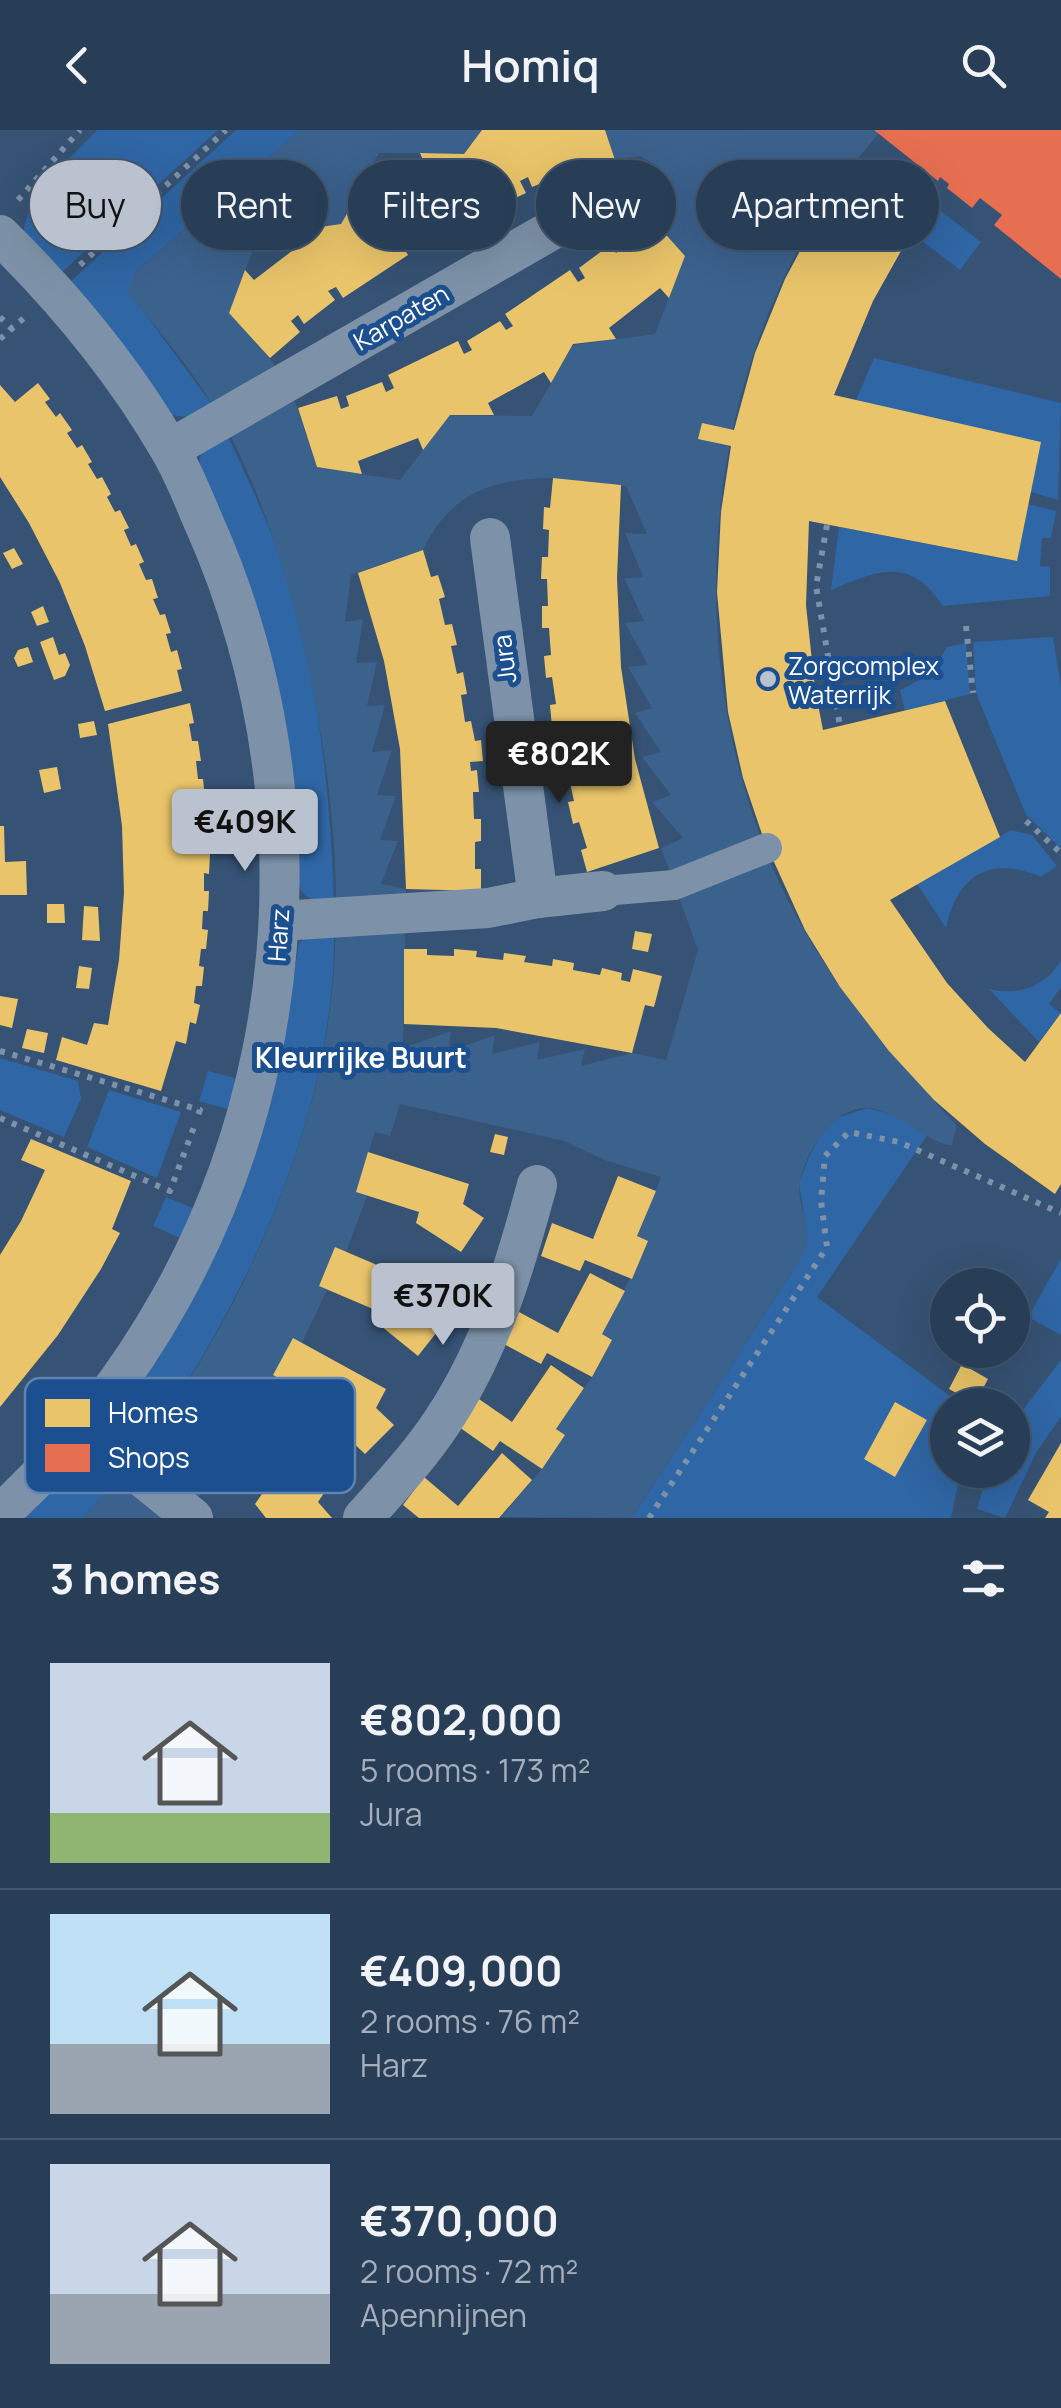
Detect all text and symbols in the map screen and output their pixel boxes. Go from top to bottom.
text: Homiq [461,34,600,96]
icon: back [50,38,105,93]
icon: search [956,38,1011,93]
chip: Buy [30,160,161,250]
chip: Rent [181,160,328,250]
chip: Filters [348,160,516,250]
chip: New [536,160,676,250]
chip: Apartment [696,160,939,250]
street label: Karpaten [347,276,455,358]
street label: Jura [484,633,524,685]
place label: Zorgcomplex Waterrijk [788,648,939,712]
marker: Zorgcomplex Waterrijk [757,668,779,690]
pin: €802K [489,721,629,806]
text: €802K [508,731,610,775]
pin: €409K [175,789,315,874]
text: €409K [194,799,296,843]
street label: Harz [259,907,297,963]
district label: Kleurrijke Buurt [255,1038,467,1076]
pin: €370K [373,1263,513,1348]
map controls [930,1268,1030,1488]
button: locate [930,1268,1030,1368]
text: €370K [393,1273,493,1317]
legend [25,1378,355,1493]
button: layers [930,1388,1030,1488]
text: Homes [108,1393,198,1431]
text: Shops [108,1438,190,1476]
text: 3 homes [50,1549,220,1607]
icon: filters [956,1551,1011,1606]
text: €802,000 [360,1690,563,1748]
icon: home [130,1703,250,1823]
text: 5 rooms · 173 m² [360,1748,591,1792]
text: Jura [360,1792,423,1836]
text: €409,000 [360,1941,563,1999]
icon: home [130,1954,250,2074]
text: 2 rooms · 76 m² [360,1999,580,2043]
text: Harz [360,2043,428,2087]
text: €370,000 [360,2191,559,2249]
icon: home [130,2204,250,2324]
text: 2 rooms · 72 m² [360,2249,578,2293]
text: Apennijnen [360,2293,527,2337]

